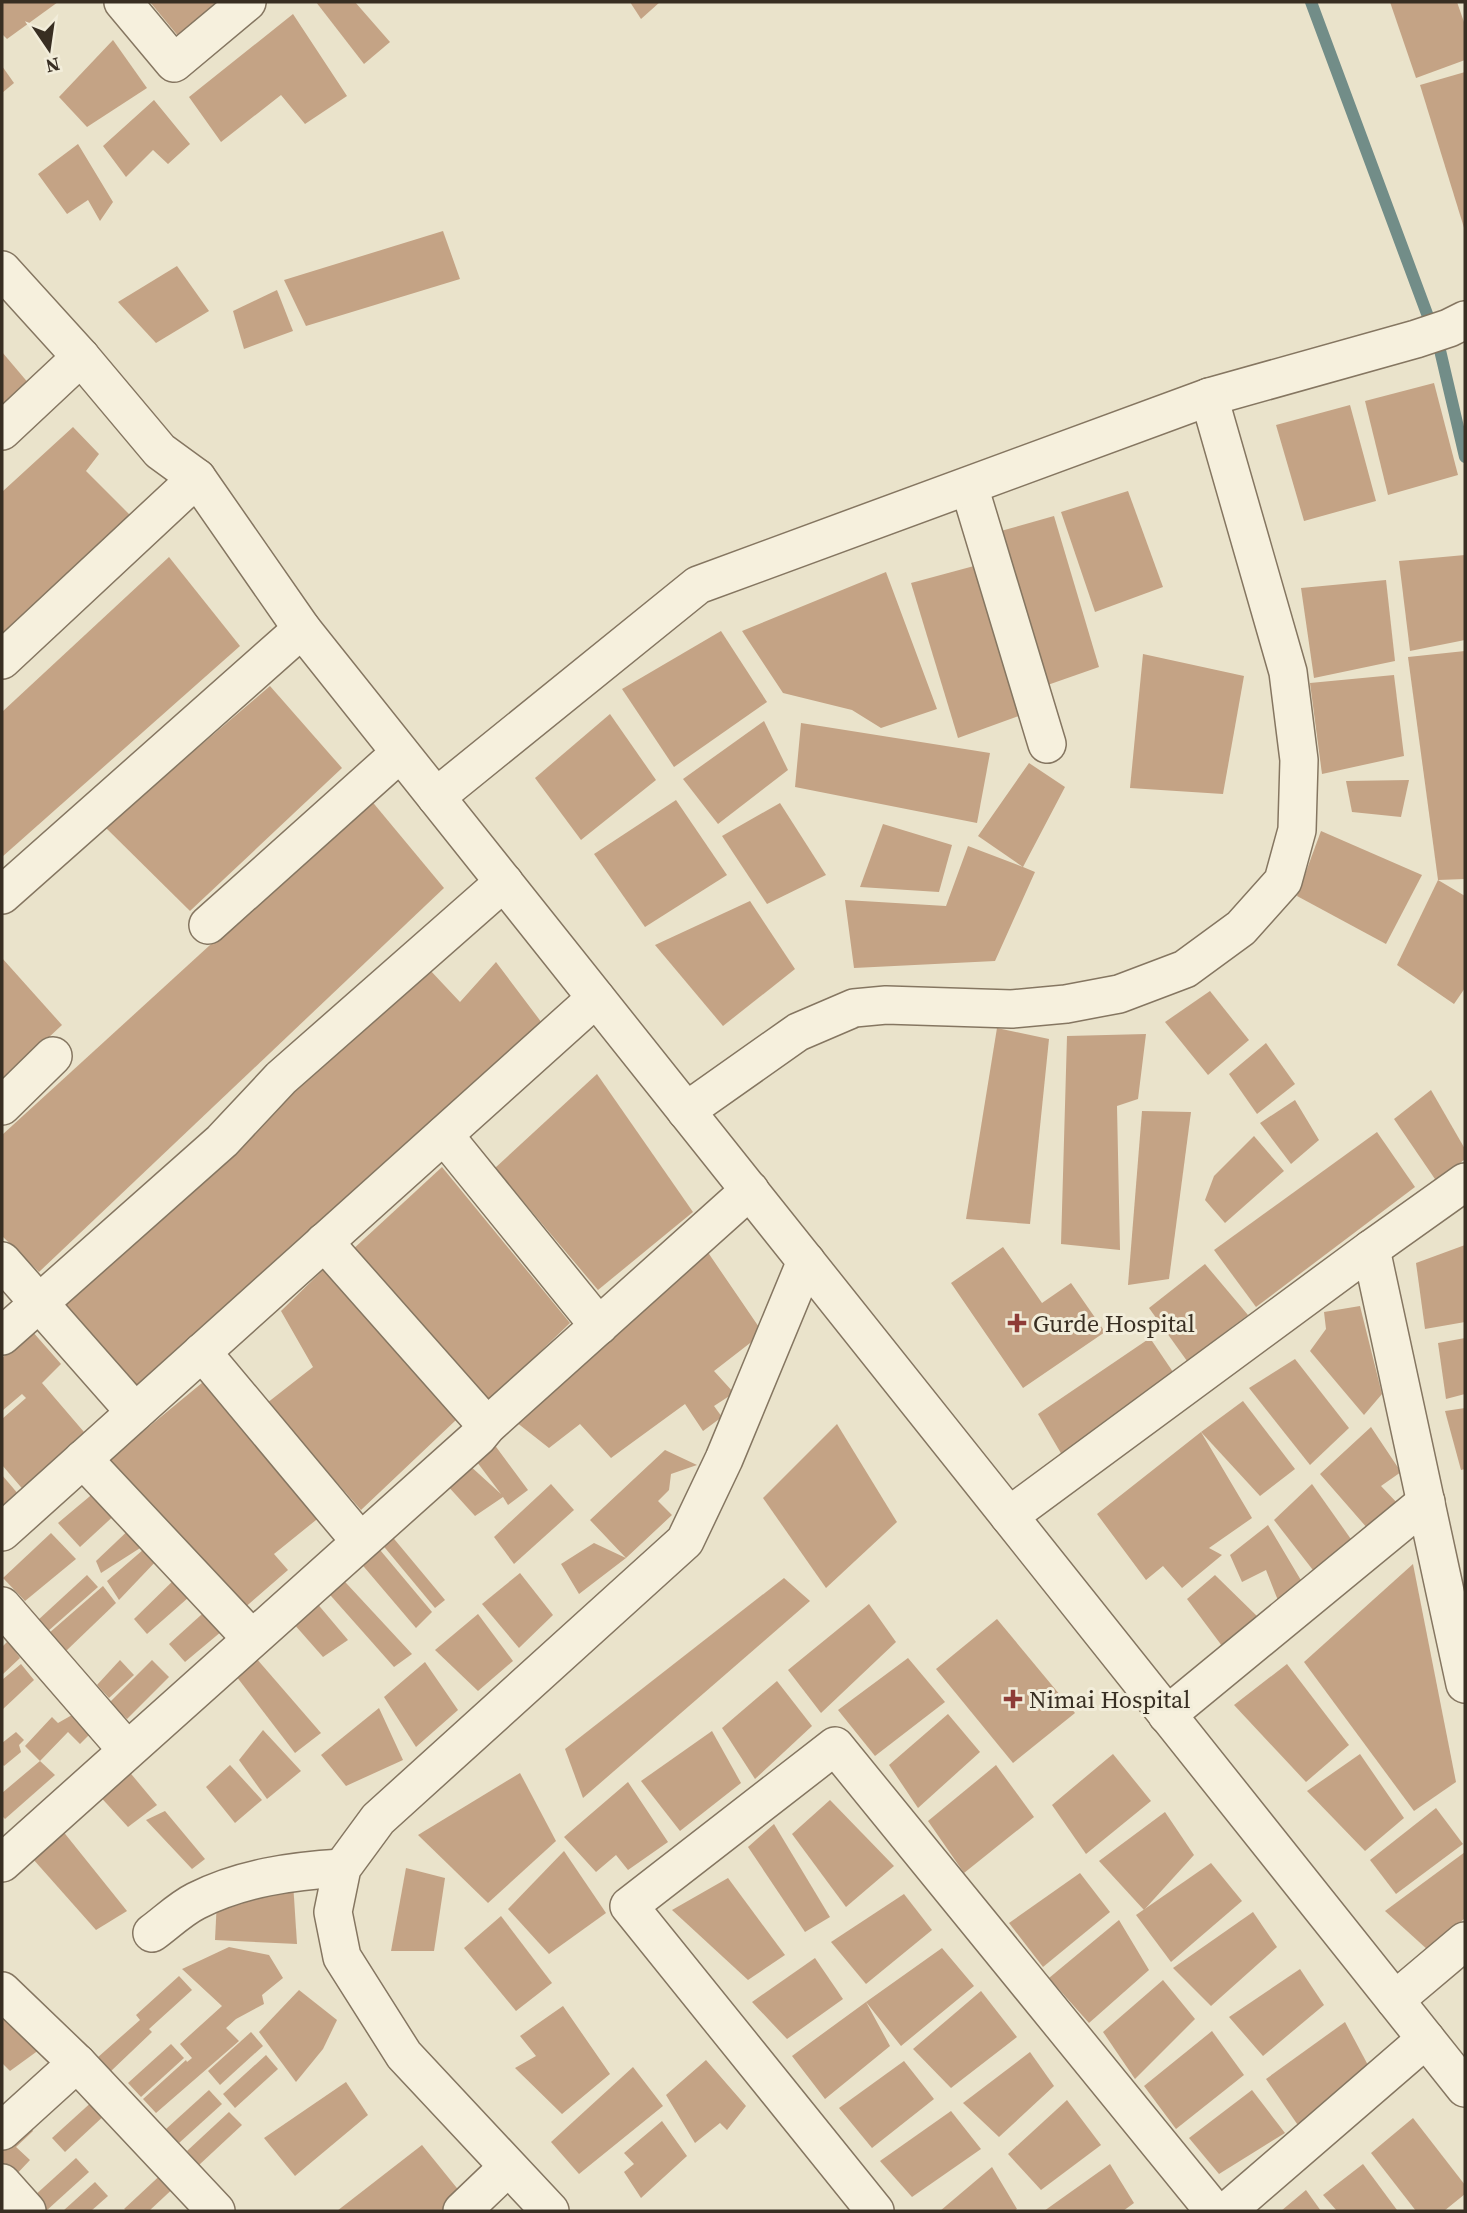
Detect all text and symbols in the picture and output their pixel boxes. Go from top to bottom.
north arrow [14,14,84,84]
text: N [43,51,62,80]
place label: Gurde Hospital [1033,1307,1195,1340]
marker: Gurde Hospital [1007,1313,1027,1333]
place label: Nimai Hospital [1029,1683,1190,1716]
marker: Nimai Hospital [1003,1689,1023,1709]

